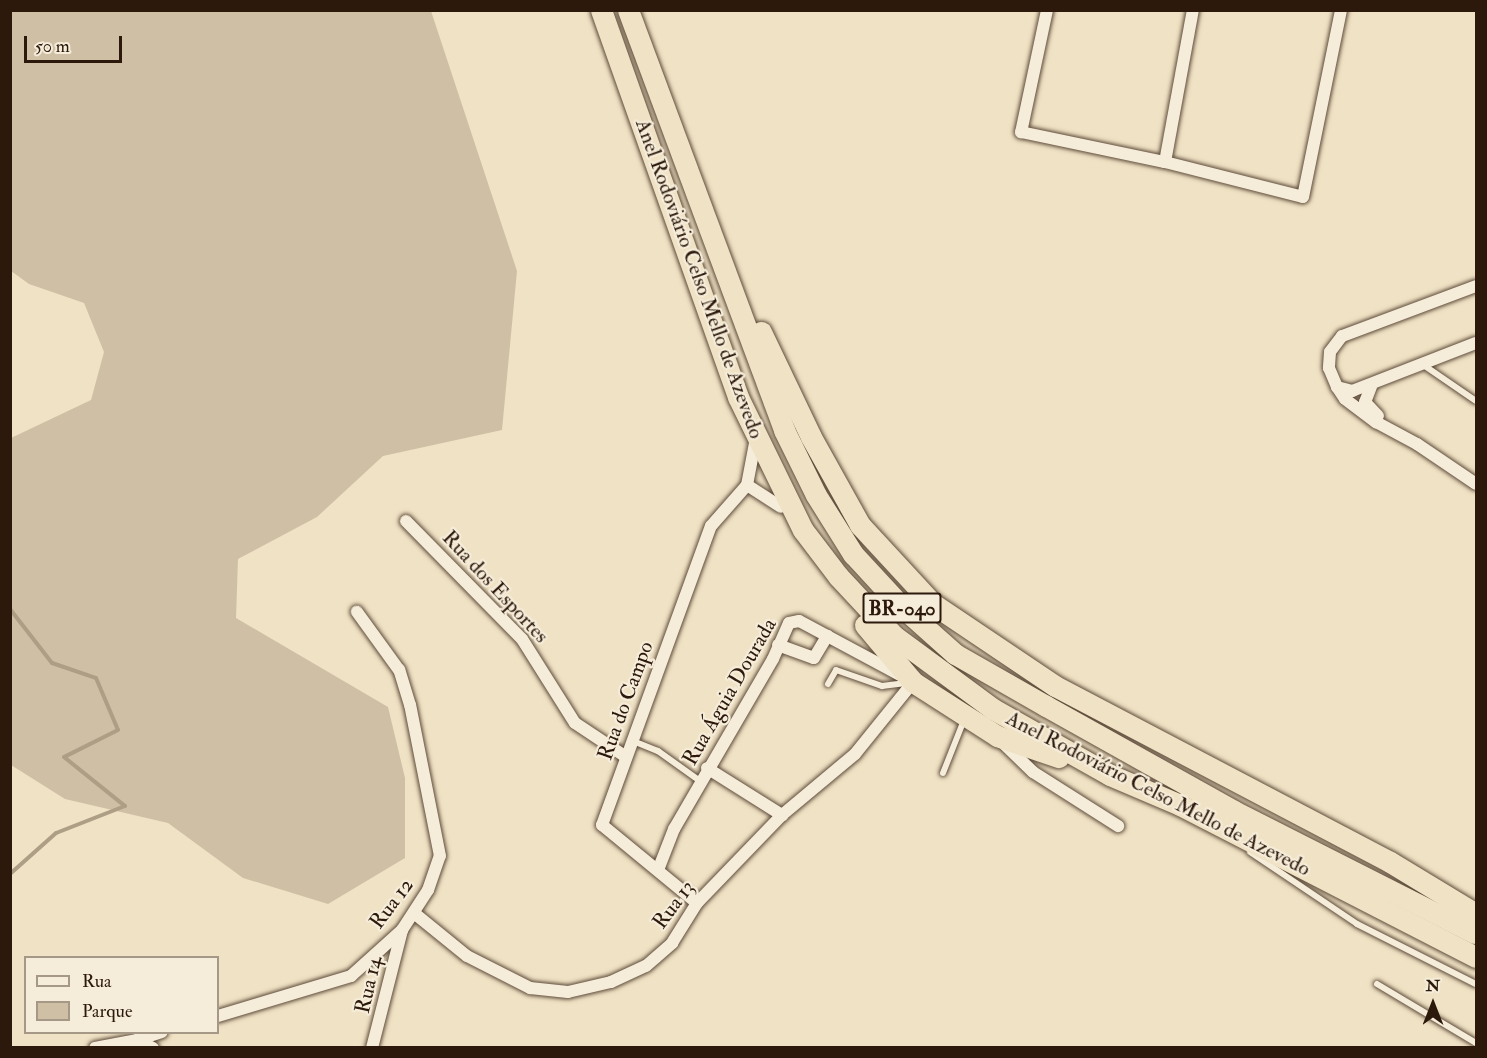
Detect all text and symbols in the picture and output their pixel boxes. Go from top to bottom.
scale bar [27,24,124,62]
text: 50 m [35,35,70,58]
street label: Anel Rodoviário Celso Mello de Azevedo [629,116,769,442]
street label: Rua dos Esportes [437,526,553,648]
road number: BR-040 [862,591,942,625]
street label: Rua Águia Dourada [678,614,782,770]
street label: Rua do Campo [593,638,659,764]
street label: Anel Rodoviário Celso Mello de Azevedo [1002,706,1314,882]
street label: Rua 12 [365,874,419,934]
street label: Rua 13 [648,876,700,934]
street label: Rua 14 [350,954,388,1016]
legend [24,956,219,1034]
text: Rua [82,970,111,993]
north arrow [1403,974,1463,1034]
text: N [1426,976,1440,996]
text: Parque [82,1000,132,1023]

